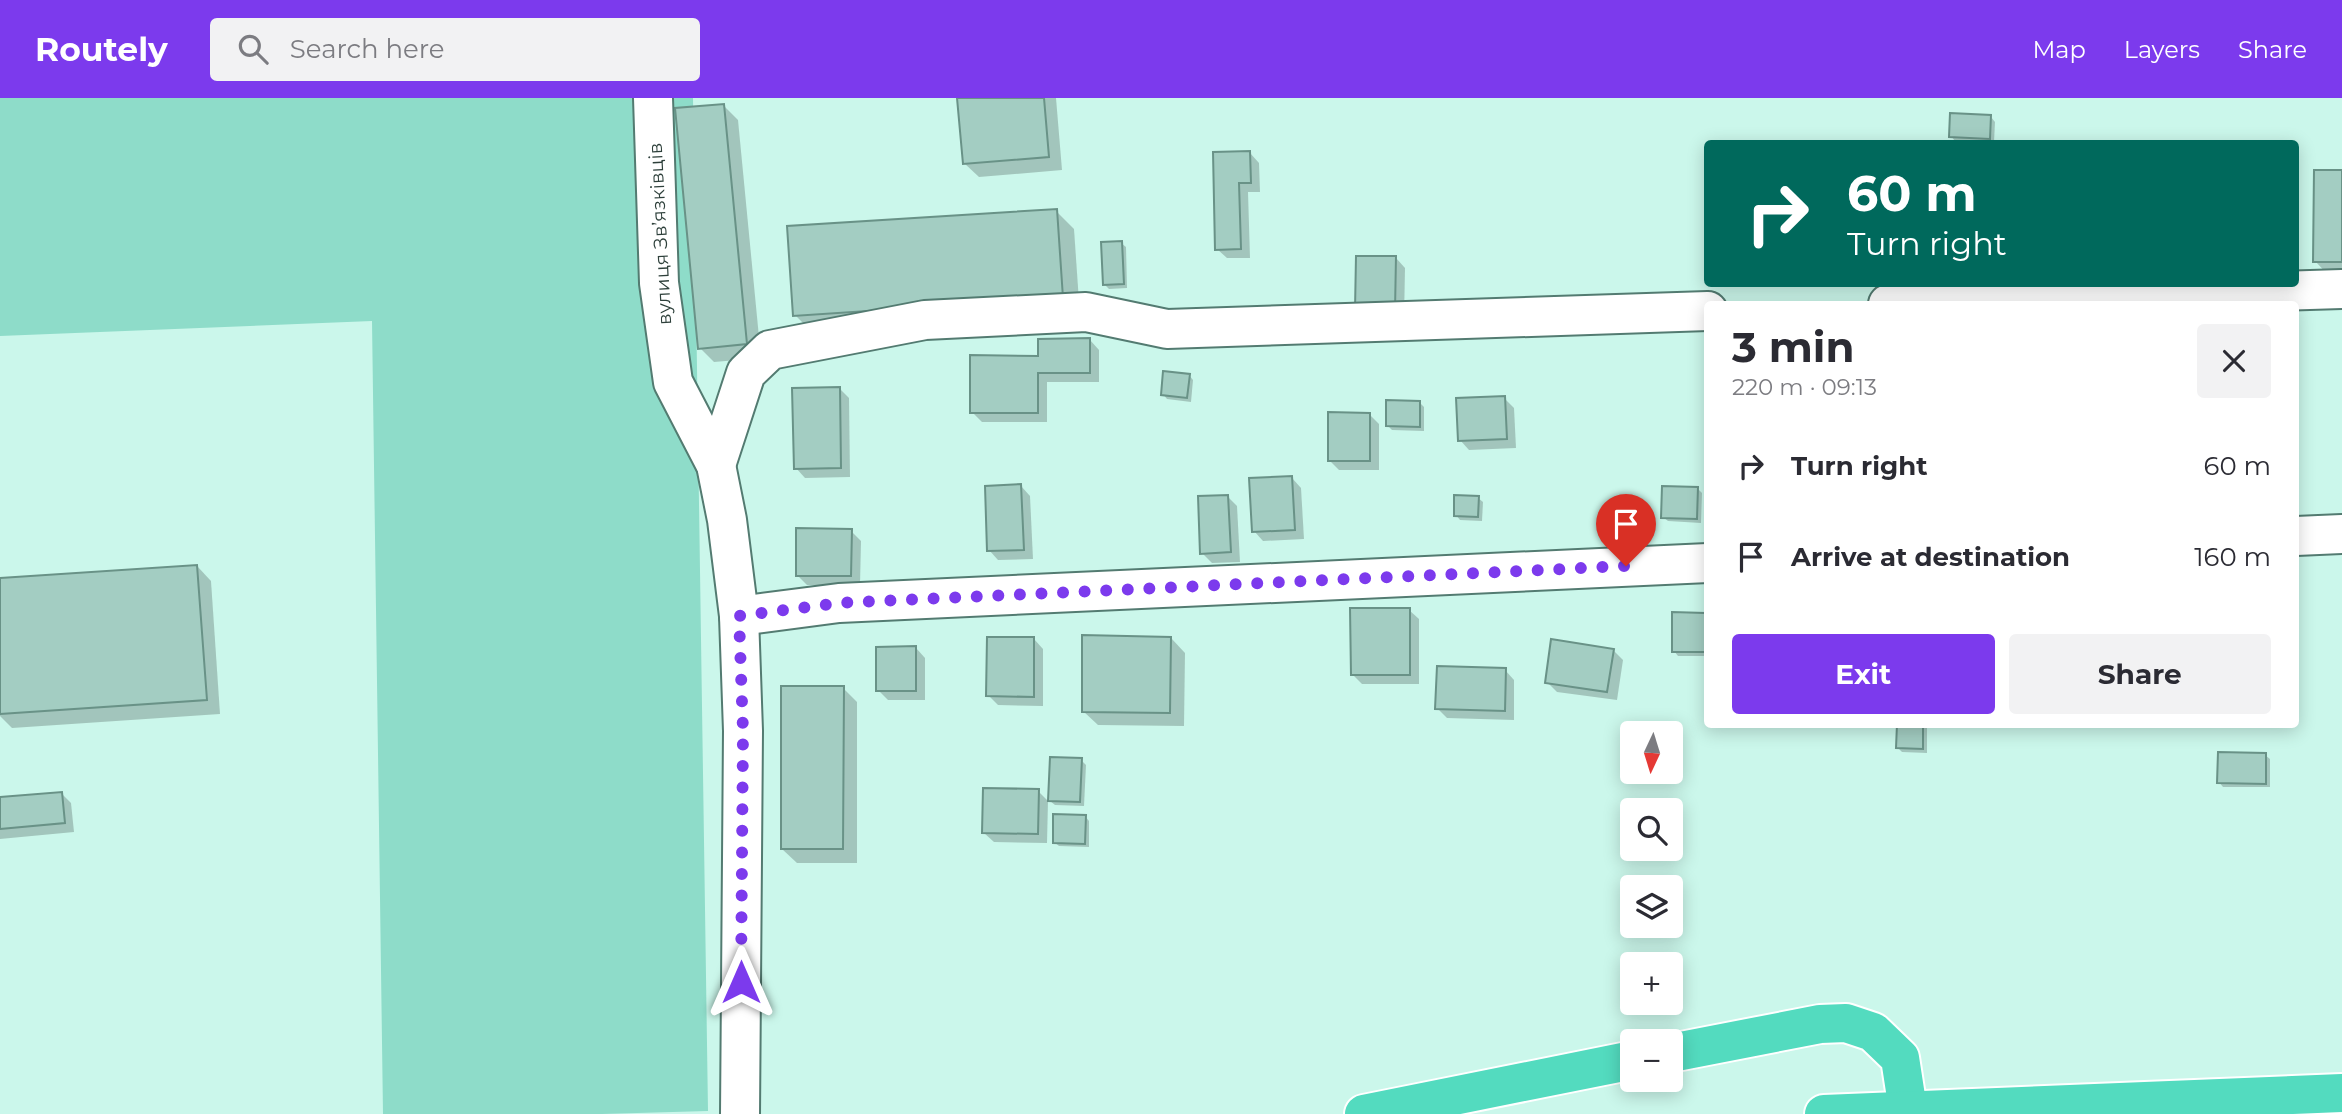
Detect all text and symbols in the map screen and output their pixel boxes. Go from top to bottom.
search box [210,18,700,81]
text: Routely [35,29,168,69]
icon: search [234,30,272,68]
text: Search here [290,33,445,65]
text: Map [2032,35,2086,64]
text: Layers [2124,35,2200,64]
text: Share [2238,35,2307,64]
street label: вулиця Звʼязківців [644,142,676,326]
text: 60 m [1847,164,1977,223]
icon: right [1732,168,1823,259]
text: Turn right [1847,224,2007,263]
text: 3 min [1732,321,1854,373]
button: close [2197,324,2271,398]
text: 220 m · 09:13 [1732,373,1877,401]
icon: right [1732,447,1770,485]
text: Turn right [1791,450,1927,482]
text: 60 m [2204,450,2271,482]
pin [1596,494,1656,566]
icon: arrive [1607,505,1645,543]
icon: arrive [1732,538,1770,576]
text: Arrive at destination [1791,541,2070,573]
text: 160 m [2194,541,2271,573]
button: Exit [1732,634,1995,714]
button: Share [2009,634,2271,714]
north arrow [1620,721,1684,784]
map controls [1620,721,1683,1092]
button: search [1620,798,1683,861]
button: layers [1620,875,1683,938]
position arrow [704,945,778,1019]
button: + [1620,952,1683,1015]
button: − [1620,1029,1683,1092]

